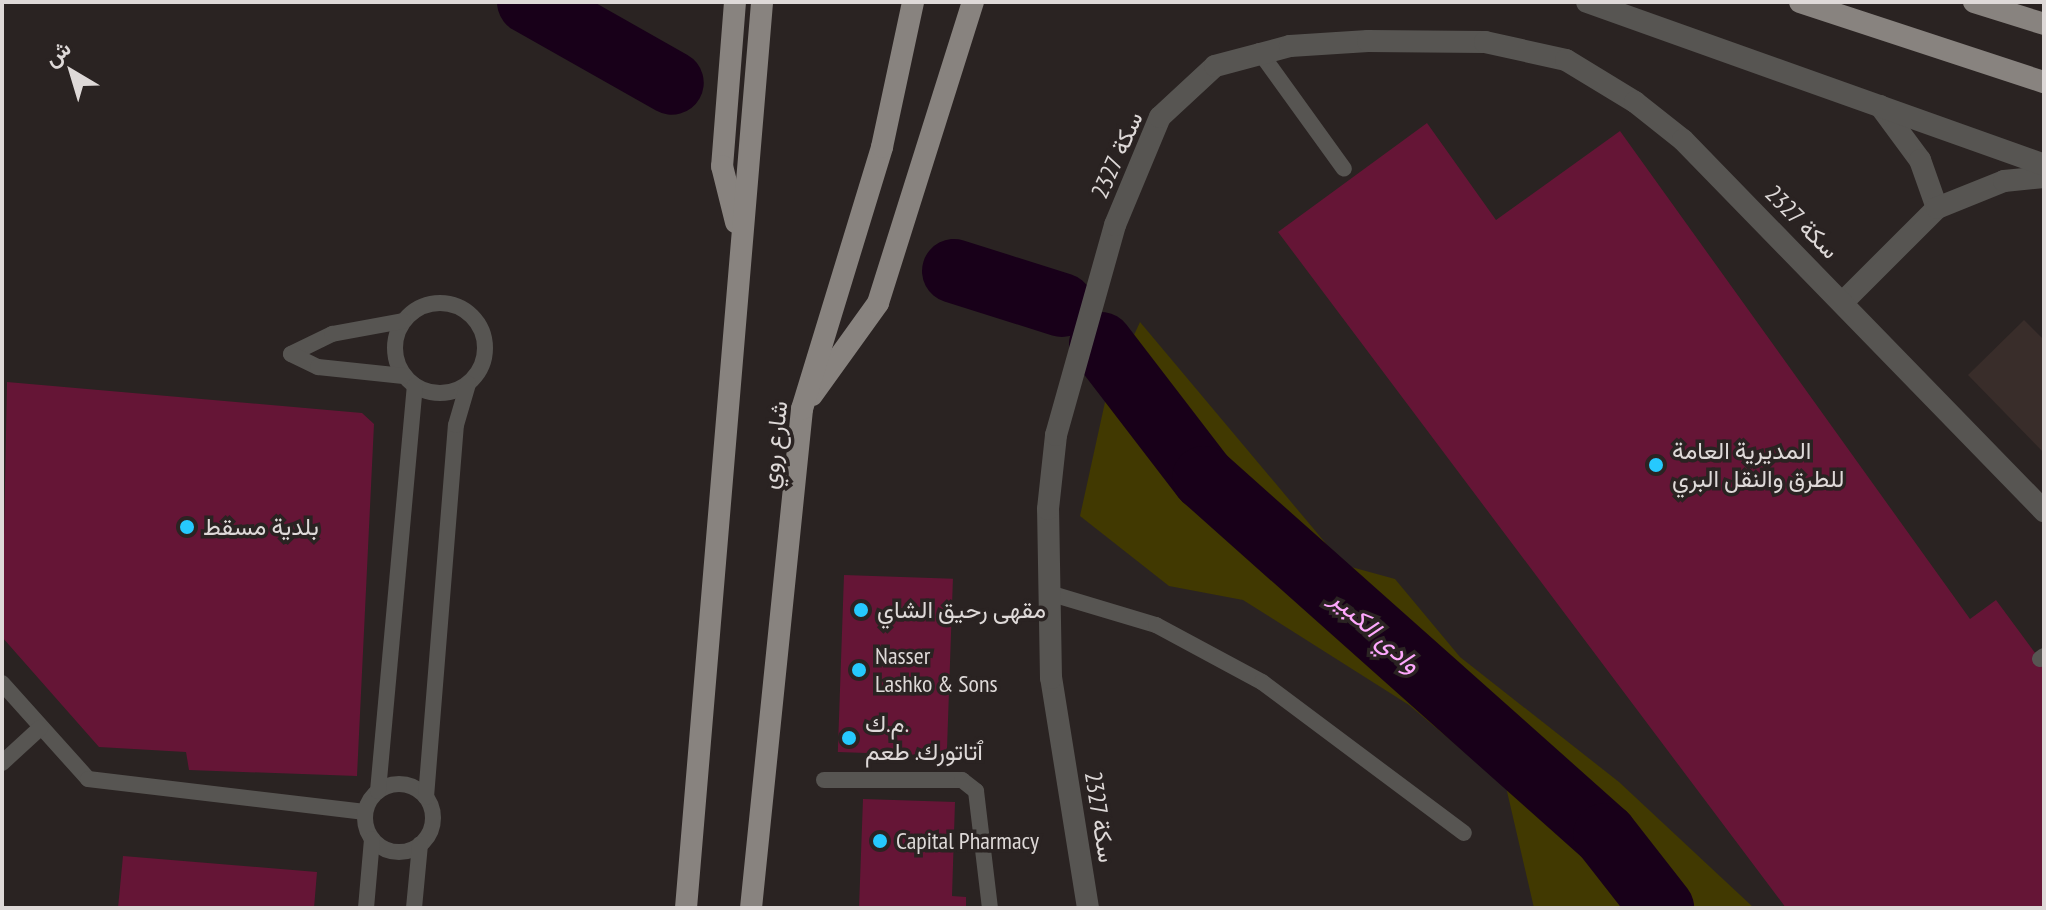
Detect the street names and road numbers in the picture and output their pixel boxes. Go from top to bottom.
street label: سكة 2327 [1085,107,1149,203]
street label: سكة 2327 [1759,179,1845,265]
street label: شارع روي [754,399,794,491]
street label: سكة 2327 [1079,769,1121,865]

